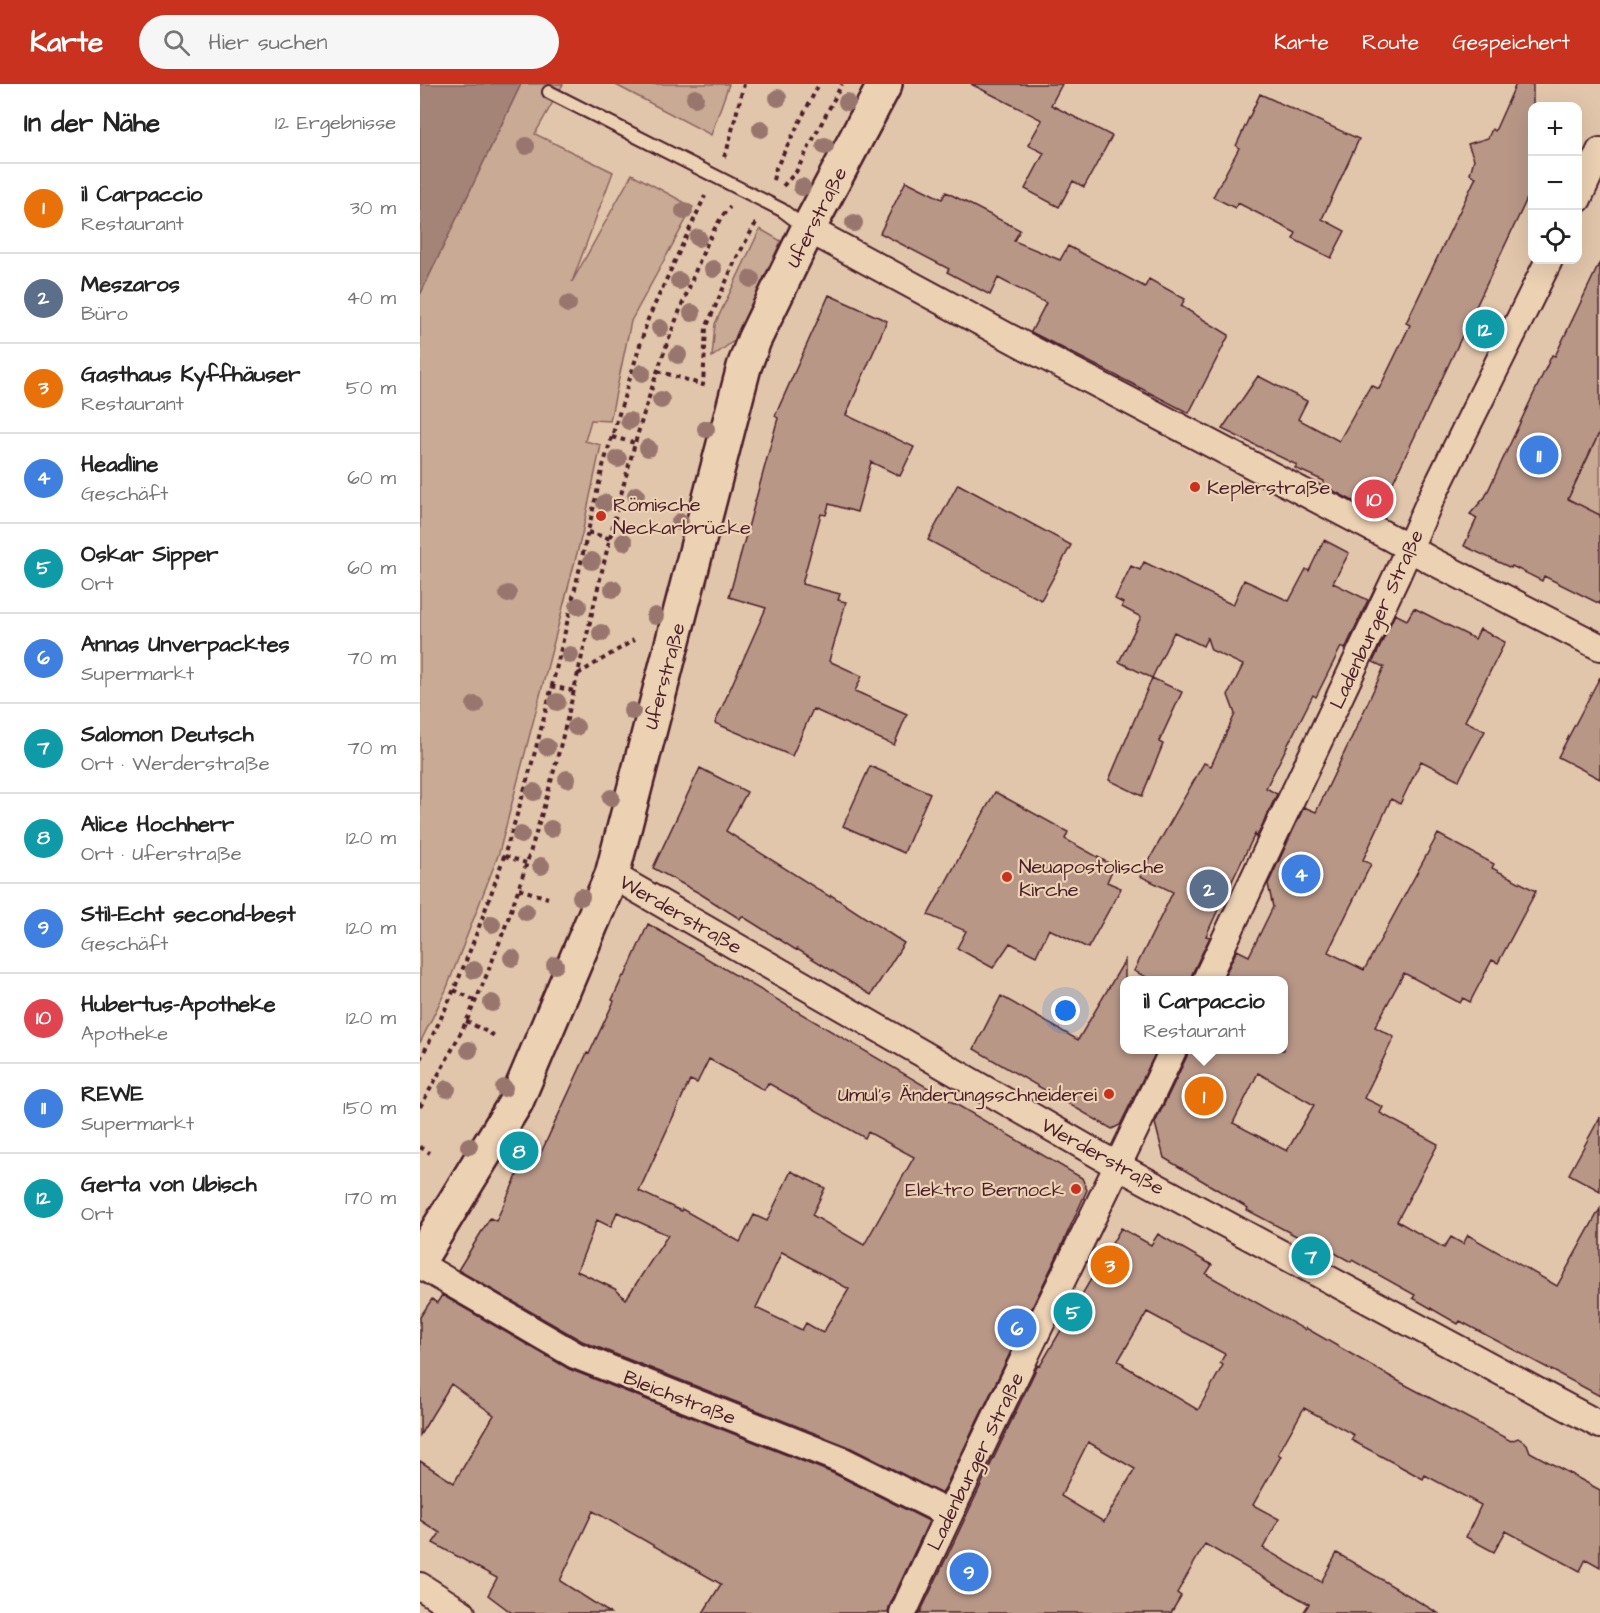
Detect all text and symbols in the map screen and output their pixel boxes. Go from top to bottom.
search box [139,15,559,69]
text: Karte [30,23,103,62]
icon: search [160,26,193,59]
text: Hier suchen [208,27,328,58]
text: Karte [1274,28,1329,57]
text: Route [1362,28,1419,57]
text: Gespeichert [1452,28,1570,57]
map controls [1528,102,1582,264]
button: + [1528,102,1582,156]
text: In der Nähe [24,105,160,141]
text: 12 Ergebnisse [275,109,396,137]
button: − [1528,156,1582,210]
street label: Uferstraße [780,162,854,273]
text: il Carpaccio [81,179,203,210]
text: 1 [42,194,45,222]
text: 30 m [350,194,396,222]
text: Restaurant [81,210,184,238]
button: locate [1528,210,1582,264]
text: Meszaros [81,269,180,300]
text: 2 [38,284,49,312]
text: 40 m [346,284,396,312]
text: Büro [81,300,128,328]
pin: 12 [1466,306,1504,352]
text: Gasthaus Kyffhäuser [81,359,300,390]
text: 3 [38,374,49,402]
text: 50 m [346,374,396,402]
text: Restaurant [81,390,184,418]
pin: 11 [1520,432,1558,478]
text: Headline [81,449,158,480]
text: 4 [37,464,50,492]
text: 60 m [347,464,396,492]
place label: Keplerstraße [1207,474,1331,502]
pin: 10 [1354,476,1394,522]
text: Geschäft [81,480,168,508]
marker: Keplerstraße [1188,480,1202,494]
place label: Römische Neckarbrücke [613,491,751,542]
marker: Römische Neckarbrücke [594,509,608,523]
street label: Ladenburger Straße [1323,525,1432,714]
text: Oskar Sipper [81,539,218,570]
text: 5 [36,554,51,582]
text: 60 m [347,554,396,582]
text: Ort [81,570,114,598]
street label: Uferstraße [637,620,693,733]
text: Annas Unverpacktes [81,629,290,660]
text: 6 [37,644,50,672]
text: 70 m [348,644,396,672]
text: Supermarkt [81,660,194,688]
text: Salomon Deutsch [81,719,254,750]
text: 7 [37,734,50,762]
text: 70 m [348,734,396,762]
text: Ort · Werderstraße [81,750,270,778]
text: Alice Hochherr [81,809,234,840]
text: 8 [37,824,50,852]
text: 120 m [346,824,396,852]
text: Ort · Uferstraße [81,840,242,868]
pin: 4 [1282,852,1320,896]
place label: Neuapostolische Kirche [1019,853,1164,904]
pin: 2 [1190,866,1228,912]
street label: Werderstraße [614,868,747,961]
marker: Neuapostolische Kirche [1000,870,1014,884]
text: Stil-Echt second-best [81,899,296,930]
text: 9 [38,914,49,942]
text: 120 m [346,914,396,942]
text: Geschäft [81,930,168,958]
popup [1120,976,1288,1054]
text: il Carpaccio [1143,986,1265,1017]
text: Hubertus-Apotheke [81,989,276,1020]
your location [1051,996,1080,1025]
text: 10 [36,1004,51,1032]
text: 120 m [346,1004,396,1032]
text: Restaurant [1143,1017,1246,1045]
text: Apotheke [81,1020,168,1048]
pin: 1 [1184,1074,1224,1118]
text: REWE [81,1079,143,1110]
place label: Umul's Änderungsschneiderei [838,1081,1097,1110]
marker: Umul's Änderungsschneiderei [1102,1087,1116,1101]
text: 11 [41,1094,46,1122]
text: 150 m [343,1094,396,1122]
text: Supermarkt [81,1110,194,1138]
street label: Werderstraße [1036,1111,1169,1202]
pin: 8 [500,1128,538,1174]
text: Gerta von Ubisch [81,1169,257,1200]
place label: Elektro Bernock [905,1176,1064,1204]
marker: Elektro Bernock [1069,1182,1083,1196]
text: 12 [36,1184,51,1212]
text: 170 m [345,1184,396,1212]
text: Ort [81,1200,114,1228]
pin: 7 [1292,1234,1330,1278]
pin: 3 [1090,1242,1130,1288]
pin: 5 [1054,1290,1092,1334]
pin: 6 [998,1306,1036,1350]
street label: Bleichstraße [619,1364,740,1432]
street label: Ladenburger Straße [921,1368,1032,1556]
pin: 9 [950,1550,988,1594]

